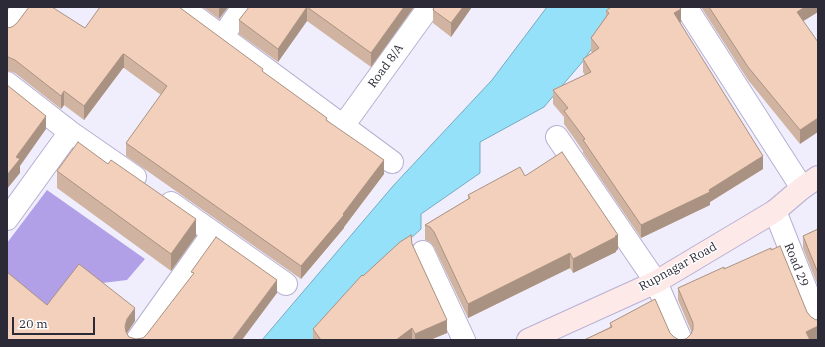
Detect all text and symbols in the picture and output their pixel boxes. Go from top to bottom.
street label: Road 8/A [365,41,407,91]
street label: Rupnagar Road [637,240,719,294]
street label: Road 29 [781,241,811,289]
scale bar [14,309,97,335]
text: 20 m [19,316,48,331]

